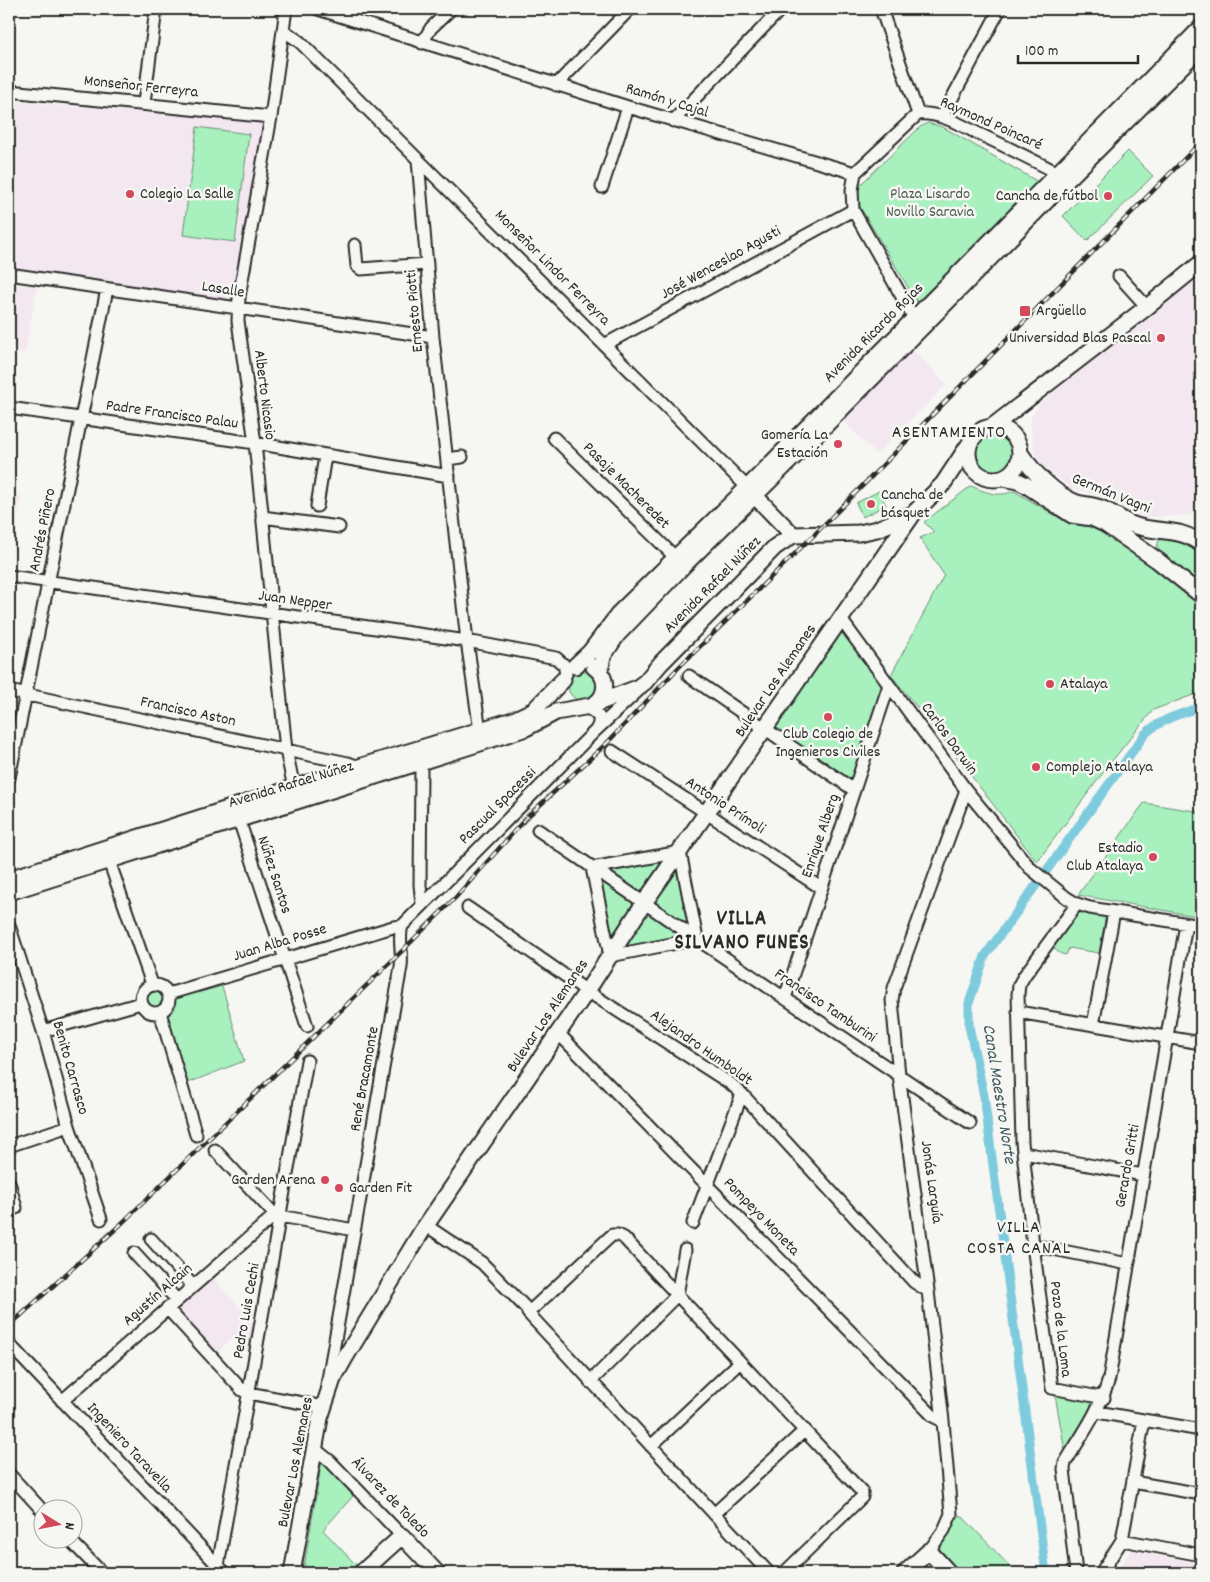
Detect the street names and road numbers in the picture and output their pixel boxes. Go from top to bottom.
street label: Monseñor Ferreyra [83,70,200,104]
street label: Ramón y Cajal [623,77,711,125]
street label: Raymond Poincaré [936,91,1046,157]
street label: Monseñor Lindor Ferreyra [489,205,616,332]
street label: José Wenceslao Agusti [657,220,785,306]
street label: Ernesto Piotti [400,269,430,353]
street label: Lasalle [200,275,246,305]
street label: Avenida Ricardo Rojas [819,277,930,388]
street label: Alberto Nicasio [247,349,281,441]
street label: Padre Francisco Palau [104,394,240,436]
street label: Pasaje Macheredet [577,437,675,535]
street label: Germán Vagni [1068,468,1154,520]
street label: Andrés Piñero [24,486,62,574]
street label: Avenida Rafael Núñez [659,531,767,639]
street label: Juan Nepper [257,584,333,618]
street label: Bulevar Los Alemanes [729,619,823,742]
street label: Francisco Aston [138,691,238,733]
street label: Carlos Darwin [915,698,983,780]
street label: Avenida Rafael Núñez [226,755,356,815]
street label: Pascual Spacessi [454,762,542,850]
street label: Antonio Prímoli [680,772,770,841]
street label: Enrique Alberg [796,791,846,881]
street label: Núñez Santos [251,833,297,917]
street label: Juan Alba Posse [230,918,330,968]
street label: Bulevar Los Alemanes [501,954,595,1077]
street label: Francisco Tamburini [769,963,881,1049]
street label: Alejandro Humboldt [645,1004,757,1092]
street label: Benito Carrasco [46,1018,94,1118]
street label: René Bracamonte [344,1025,386,1133]
street label: Gerardo Gritti [1109,1122,1147,1210]
street label: Jonás Larguía [914,1139,948,1225]
street label: Pompeyo Moneta [718,1173,805,1262]
street label: Agustín Alcain [118,1258,198,1332]
street label: Pedro Luis Cechi [227,1261,267,1361]
street label: Pozo de la Loma [1043,1280,1077,1379]
street label: Bulevar Los Alemanes [272,1395,320,1529]
street label: Ingeniero Taravella [81,1397,178,1499]
street label: Álvarez de Toledo [345,1452,435,1544]

